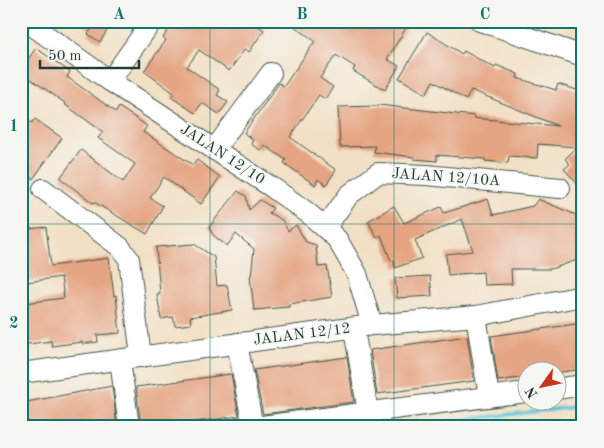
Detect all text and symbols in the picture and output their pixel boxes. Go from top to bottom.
text: A [113,7,125,23]
text: B [296,7,308,23]
text: C [480,7,490,23]
scale bar [40,38,139,70]
text: 50 m [48,49,82,64]
text: 1 [9,119,19,135]
street label: JALAN 12/10 [177,122,267,188]
street label: JALAN 12/10A [391,167,501,189]
text: 2 [9,316,19,332]
street label: JALAN 12/12 [253,322,351,348]
north arrow [516,360,566,410]
text: N [523,384,541,401]

